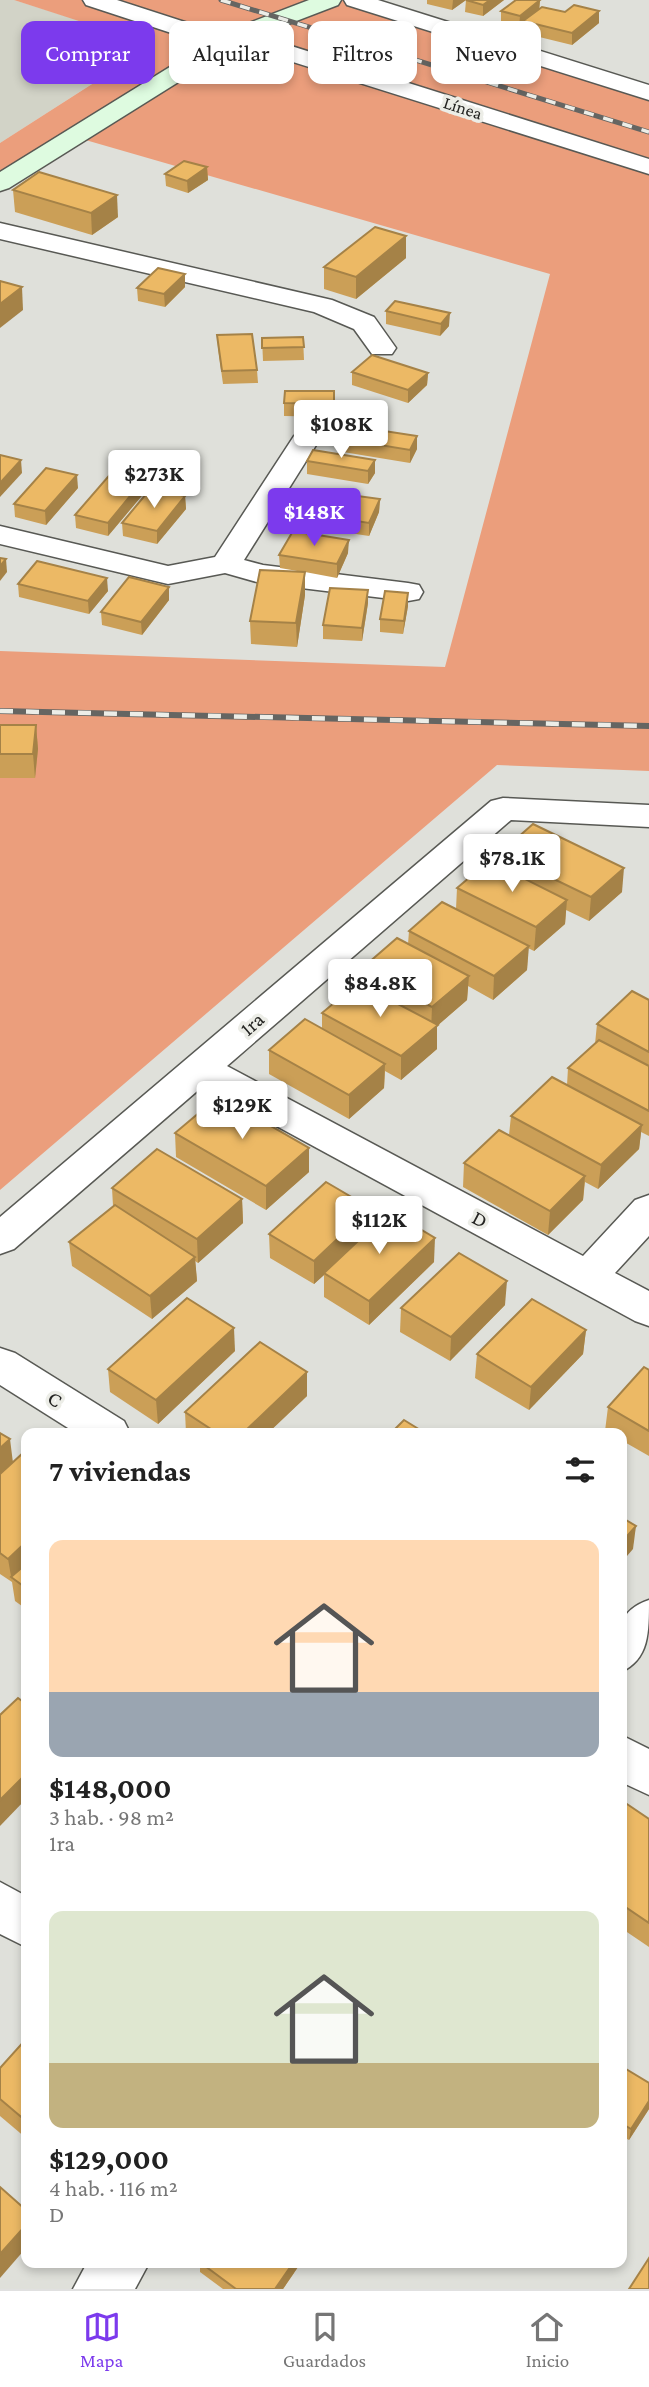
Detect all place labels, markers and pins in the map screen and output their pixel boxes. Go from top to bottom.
pin: $108K [292,400,390,460]
pin: $273K [105,450,203,510]
pin: $148K [265,489,363,548]
pin: $78.1K [455,834,569,894]
pin: $84.8K [323,960,437,1019]
pin: $129K [193,1082,291,1141]
pin: $112K [330,1196,428,1256]

